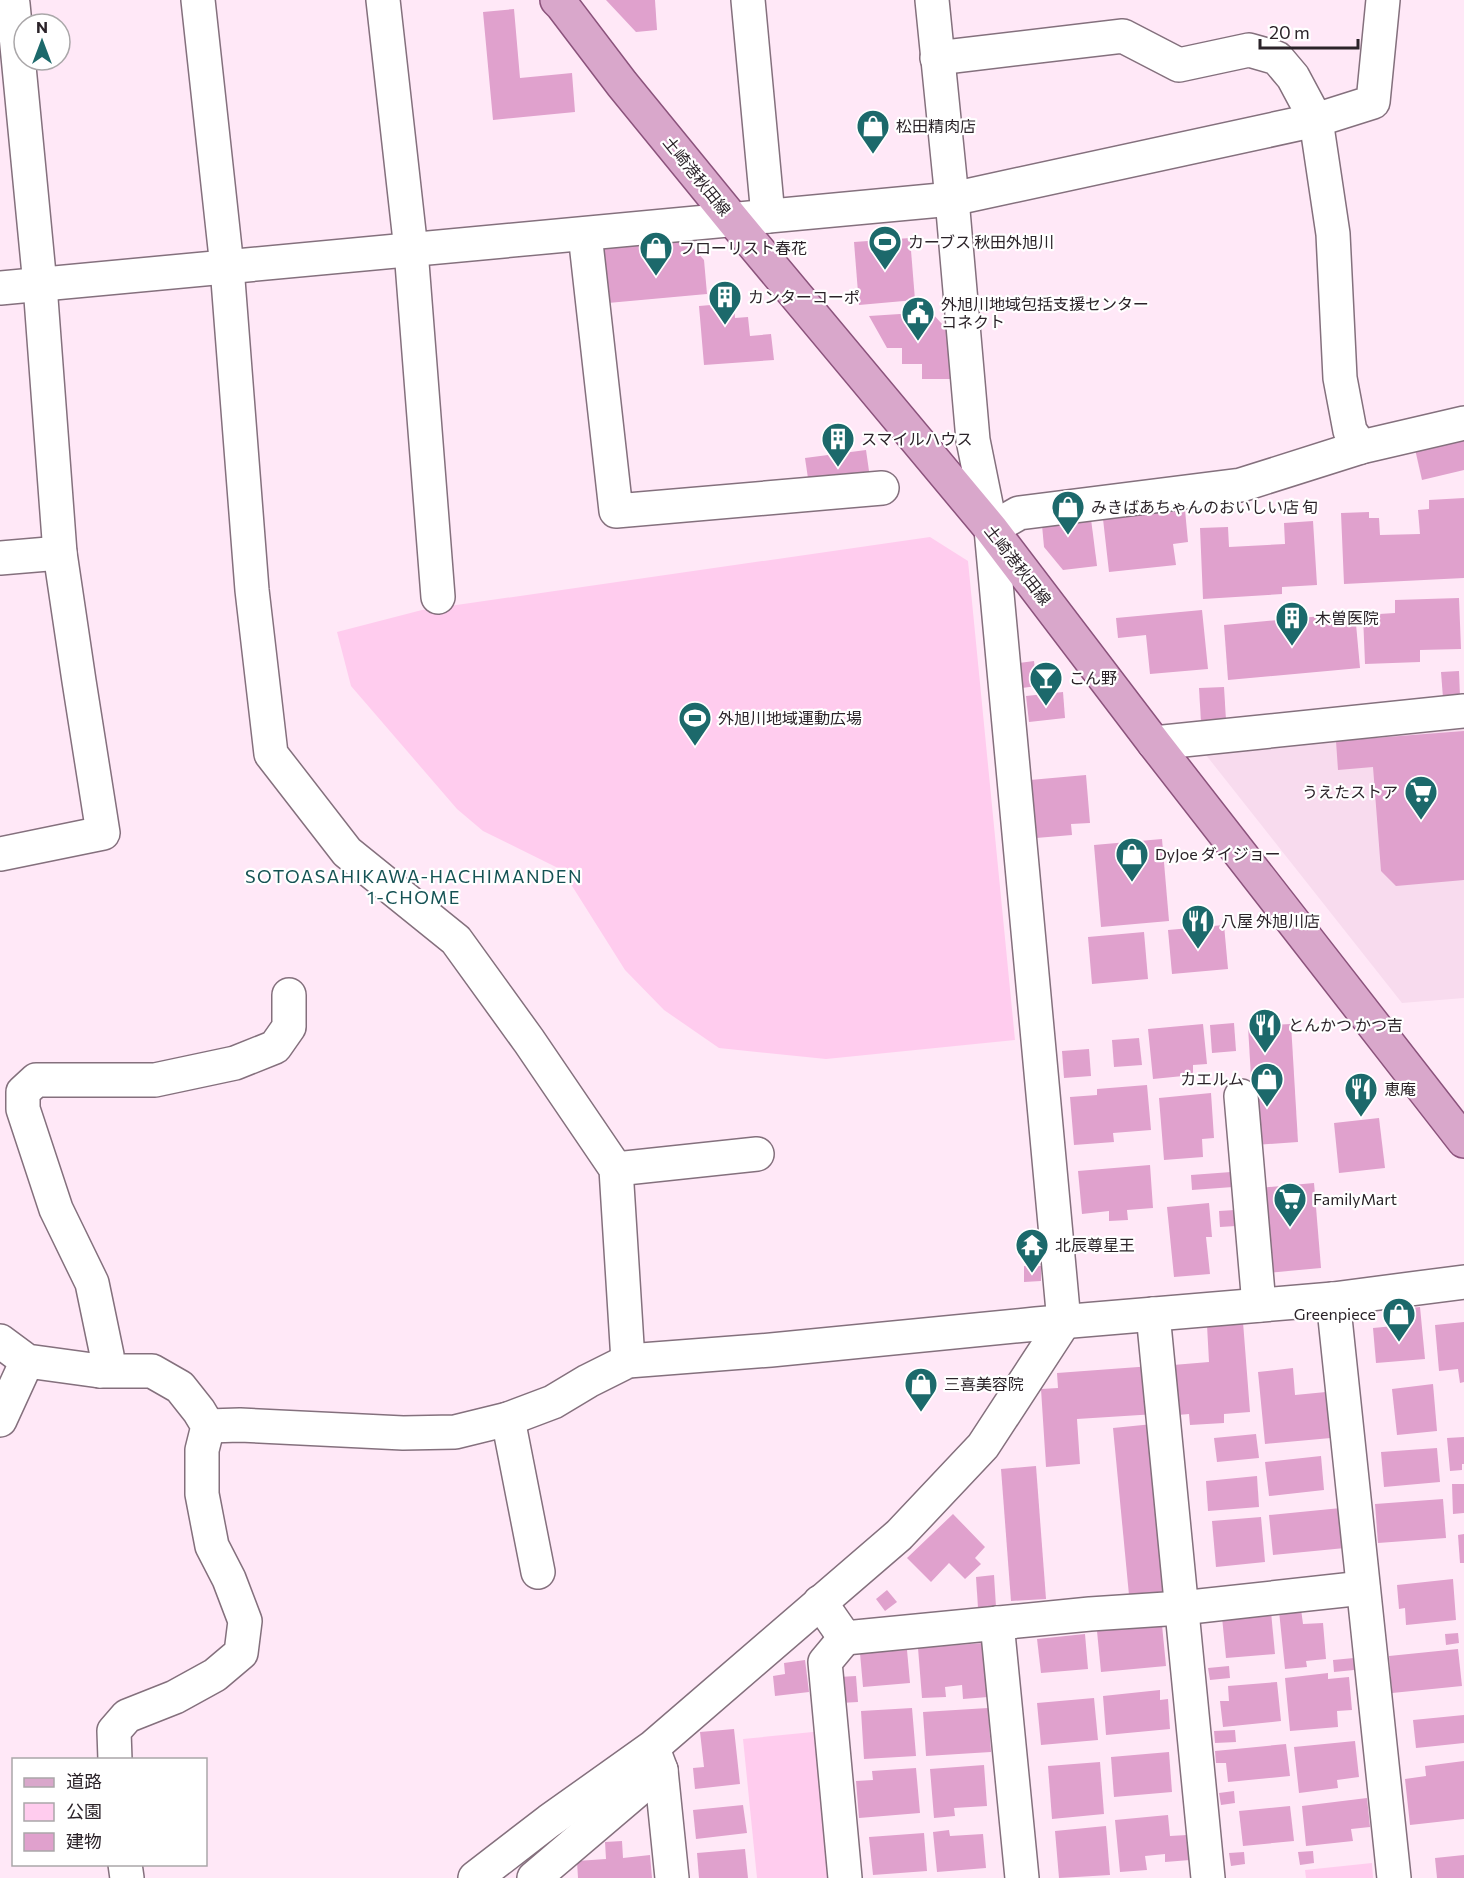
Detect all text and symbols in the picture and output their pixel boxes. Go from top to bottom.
north arrow [12,12,72,72]
scale bar [1260,12,1358,50]
text: N [36,17,48,36]
text: 20 m [1269,21,1310,43]
shop icon: 松田精肉店 [855,108,891,155]
place label: 松田精肉店 [896,116,976,135]
street label: 土崎港秋田線 [660,132,735,219]
sports icon: カーブス 秋田外旭川 [867,224,903,271]
shop icon: フローリスト春花 [638,230,674,277]
place label: カーブス 秋田外旭川 [908,232,1054,251]
place label: フローリスト春花 [679,238,807,257]
building icon: カンターコーポ [707,279,743,326]
place label: カンターコーポ [748,287,860,306]
place label: 外旭川地域包括支援センター コネクト [941,294,1149,331]
public building icon: 外旭川地域包括支援センター コネクト [900,295,936,342]
building icon: スマイルハウス [820,421,856,468]
place label: スマイルハウス [861,429,973,448]
shop icon: みきばあちゃんのおいしい店 旬 [1050,489,1086,536]
place label: みきばあちゃんのおいしい店 旬 [1091,497,1318,516]
street label: 土崎港秋田線 [981,521,1055,608]
building icon: 木曽医院 [1274,600,1310,647]
place label: 木曽医院 [1315,608,1379,627]
bar icon: こん野 [1028,660,1064,707]
place label: こん野 [1069,668,1117,687]
sports icon: 外旭川地域運動広場 [677,700,713,747]
place label: 外旭川地域運動広場 [718,708,862,727]
supermarket icon: うえたストア [1403,774,1439,821]
place label: うえたストア [1302,782,1398,801]
shop icon: DyJoe ダイジョー [1114,836,1150,883]
place label: DyJoe ダイジョー [1155,844,1281,863]
district label: SOTOASAHIKAWA-HACHIMANDEN 1-CHOME [245,865,583,908]
restaurant icon: 八屋 外旭川店 [1180,903,1216,950]
place label: 八屋 外旭川店 [1221,911,1320,930]
restaurant icon: とんかつ かつ吉 [1247,1007,1283,1054]
place label: とんかつ かつ吉 [1288,1015,1403,1034]
shop icon: カエルム [1249,1061,1285,1108]
place label: カエルム [1180,1069,1244,1088]
restaurant icon: 恵庵 [1343,1071,1379,1118]
place label: 恵庵 [1384,1079,1416,1098]
supermarket icon: FamilyMart [1272,1181,1308,1228]
place label: FamilyMart [1313,1189,1398,1208]
temple icon: 北辰尊星王 [1014,1227,1050,1274]
place label: 北辰尊星王 [1055,1235,1135,1254]
shop icon: Greenpiece [1381,1296,1417,1343]
place label: Greenpiece [1294,1304,1376,1323]
shop icon: 三喜美容院 [903,1366,939,1413]
place label: 三喜美容院 [944,1374,1024,1393]
legend [12,1758,207,1866]
text: 道路 [66,1770,102,1792]
text: 公園 [66,1800,102,1822]
text: 建物 [66,1830,102,1852]

